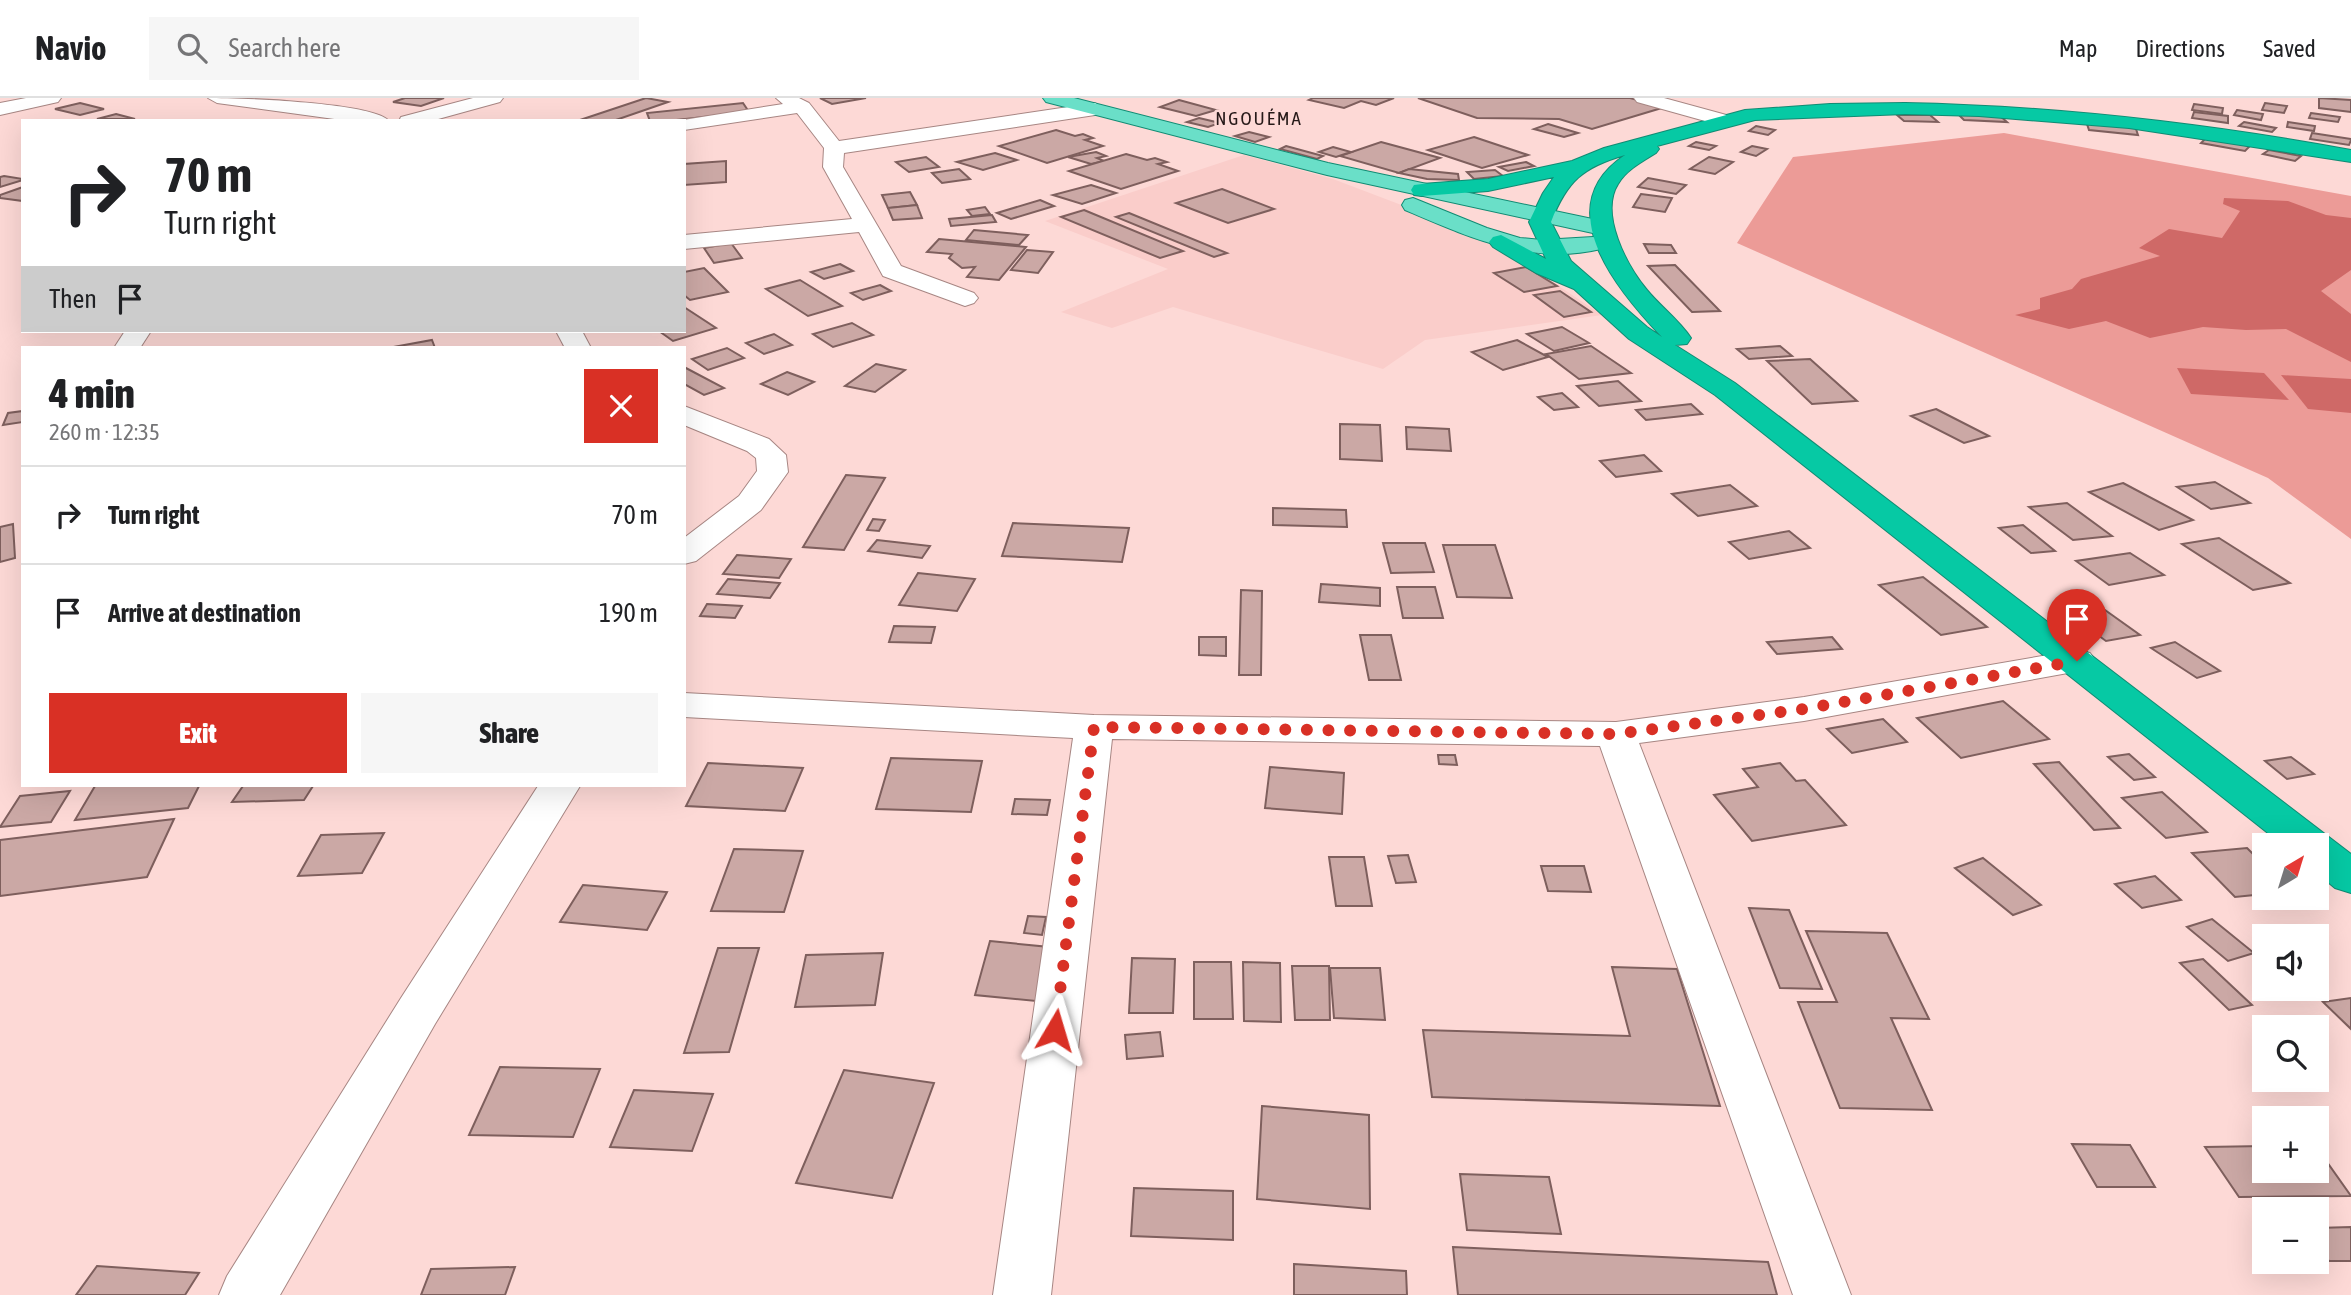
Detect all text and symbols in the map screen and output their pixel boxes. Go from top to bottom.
search box [149,17,639,80]
text: Navio [35,29,107,67]
icon: search [173,29,211,67]
text: Search here [229,33,341,63]
text: Map [2059,35,2097,62]
text: Directions [2135,35,2225,62]
text: Saved [2263,35,2316,62]
district label: NGOUÉMA [1215,107,1303,129]
text: 70 m [164,146,252,202]
icon: right [49,147,140,238]
text: Turn right [164,204,277,241]
icon: arrive [111,280,149,318]
text: Then [49,284,97,314]
text: 4 min [49,369,135,417]
button: close [584,369,658,443]
text: 260 m · 12:35 [49,419,160,445]
icon: right [49,496,87,534]
text: Turn right [108,500,199,530]
text: 70 m [611,500,658,530]
pin [2047,589,2107,661]
icon: arrive [49,594,87,632]
text: Arrive at destination [108,598,301,628]
text: 190 m [599,598,658,628]
icon: arrive [2058,600,2096,638]
button: Exit [49,693,347,773]
button: Share [361,693,658,773]
north arrow [2252,833,2329,910]
map controls [2252,833,2329,1274]
button: sound [2252,924,2329,1001]
position arrow [1018,993,1092,1067]
button: search [2252,1015,2329,1092]
button: + [2252,1106,2329,1183]
button: − [2252,1197,2329,1274]

